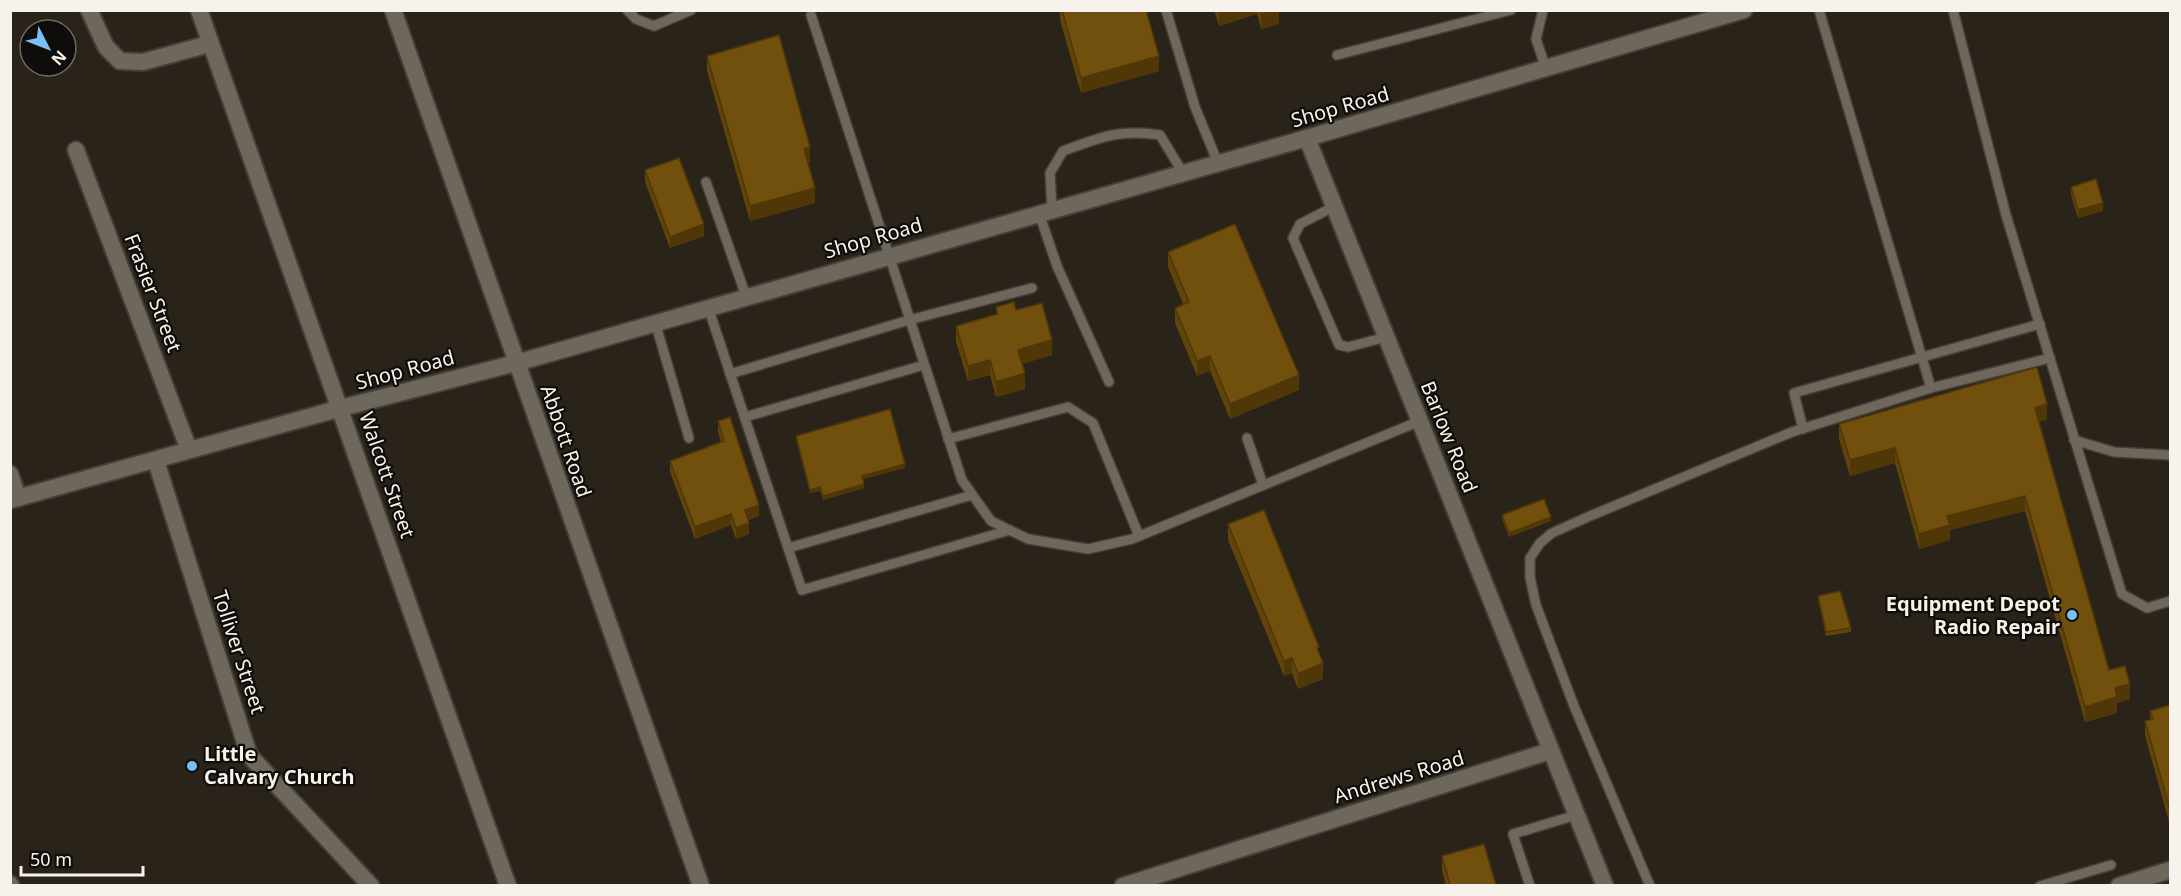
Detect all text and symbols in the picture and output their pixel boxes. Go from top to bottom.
north arrow [18,18,78,78]
text: N [47,46,72,70]
street label: Shop Road [1288,80,1392,133]
street label: Shop Road [821,211,925,264]
street label: Frasier Street [119,230,188,356]
street label: Shop Road [353,343,457,396]
street label: Barlow Road [1415,377,1484,497]
street label: Abbott Road [535,381,598,501]
street label: Walcott Street [353,408,422,542]
street label: Tolliver Street [207,587,272,717]
place label: Equipment Depot Radio Repair [1886,590,2060,640]
marker: Equipment Depot Radio Repair [2065,608,2079,622]
place label: Little Calvary Church [204,740,354,790]
street label: Andrews Road [1330,744,1467,809]
marker: Little Calvary Church [185,759,199,773]
scale bar [21,839,142,877]
text: 50 m [30,847,72,871]

